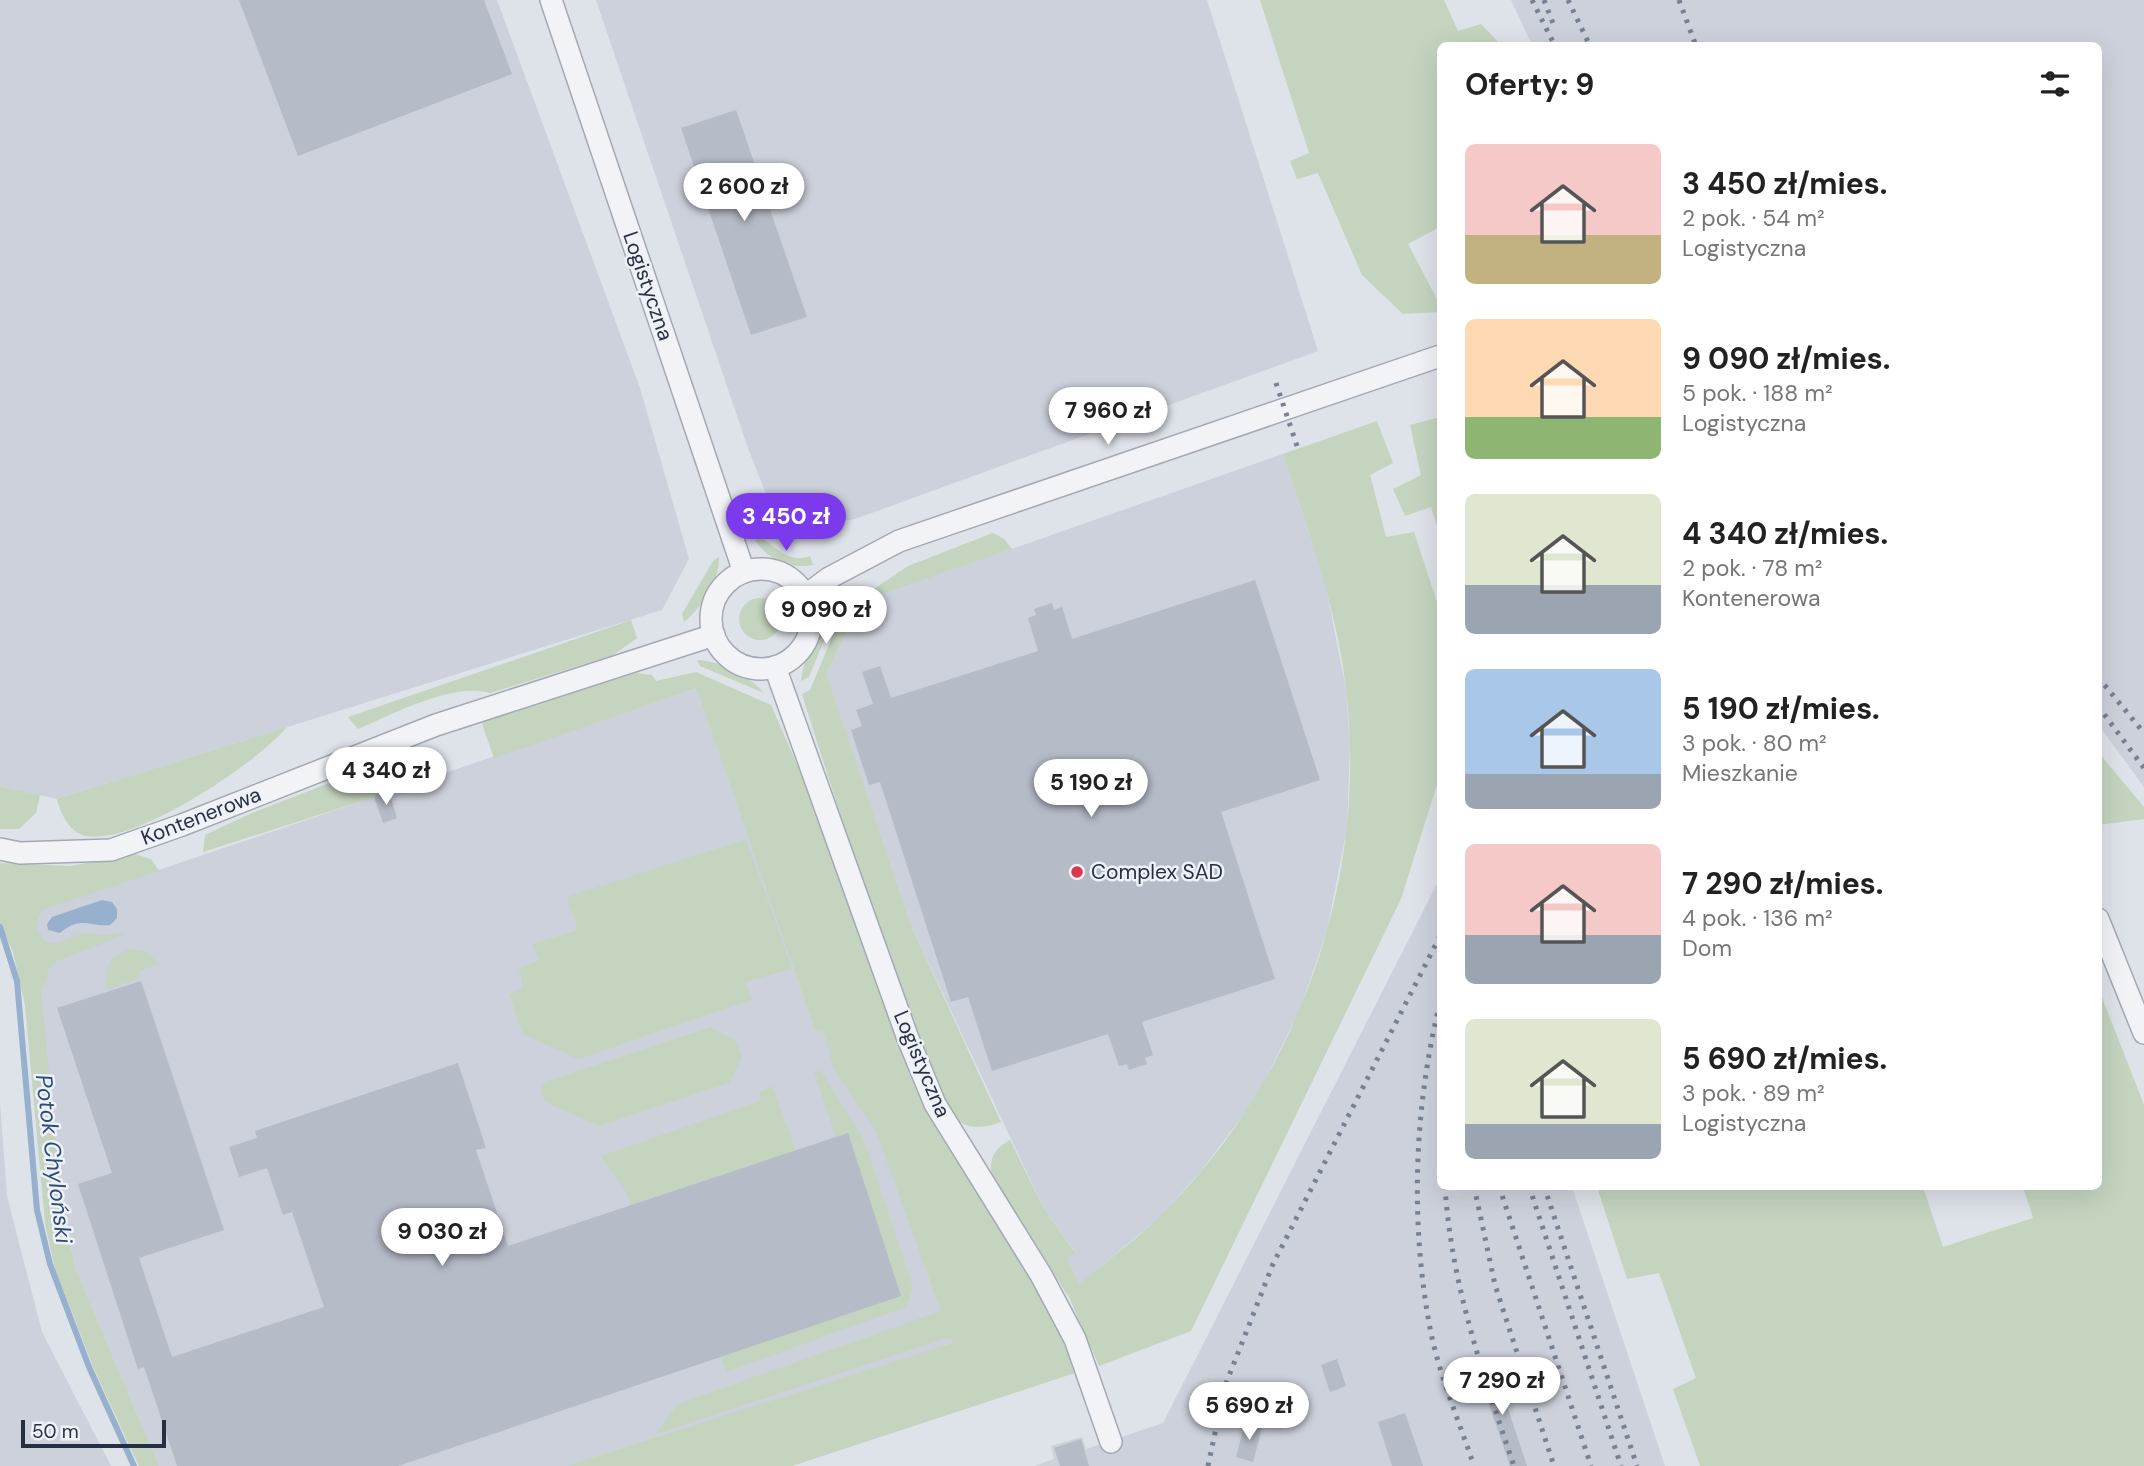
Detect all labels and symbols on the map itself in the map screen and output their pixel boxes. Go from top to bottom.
pin: 2 600 zł [672,164,816,223]
street label: Logistyczna [616,228,680,344]
pin: 7 960 zł [1036,388,1180,447]
pin: 3 450 zł [714,494,858,553]
pin: 9 090 zł [754,586,898,646]
pin: 4 340 zł [314,748,458,807]
pin: 5 190 zł [1019,760,1163,819]
street label: Kontenerowa [137,780,265,852]
place label: Complex SAD [1091,858,1223,886]
marker: Complex SAD [1069,864,1085,880]
street label: Logistyczna [887,1006,957,1122]
water label: Potok Chyloński [29,1073,79,1246]
pin: 9 030 zł [370,1208,514,1268]
pin: 7 290 zł [1430,1358,1574,1417]
pin: 5 690 zł [1177,1382,1321,1442]
scale bar [21,1417,166,1449]

